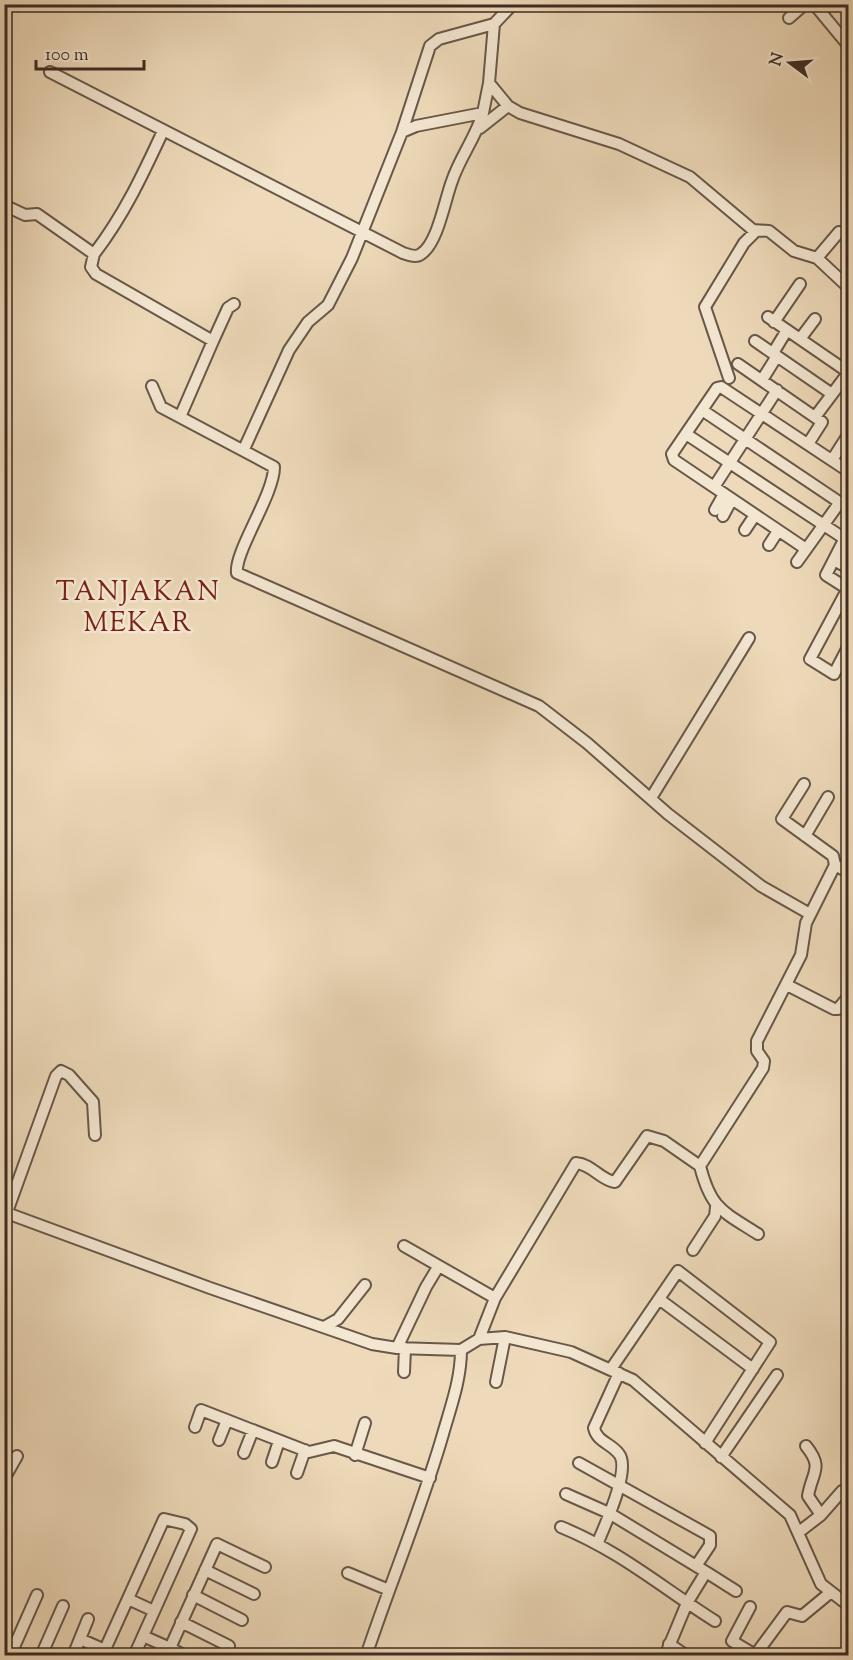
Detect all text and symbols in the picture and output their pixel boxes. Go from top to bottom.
scale bar [36,33,144,71]
north arrow [760,33,820,93]
text: 100 m [45,43,89,69]
text: N [765,50,791,69]
district label: TANJAKAN MEKAR [56,574,220,644]

